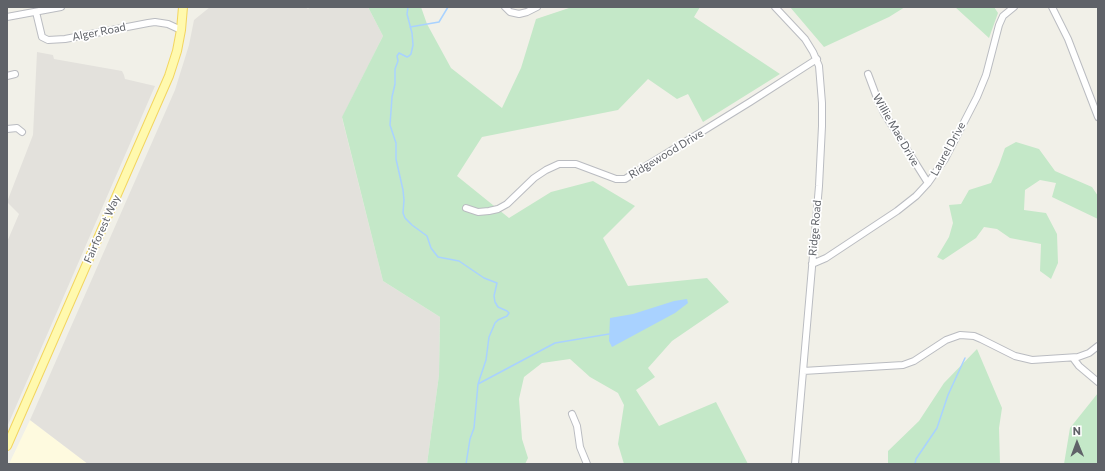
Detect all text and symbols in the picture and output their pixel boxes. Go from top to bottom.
street label: Alger Road [71,20,127,44]
street label: Willie Mae Drive [870,92,922,168]
street label: Laurel Drive [928,120,968,178]
street label: Ridgewood Drive [626,126,706,182]
street label: Fairforest Way [81,193,123,265]
street label: Ridge Road [806,200,824,256]
north arrow [1057,423,1097,463]
text: N [1073,424,1081,437]

